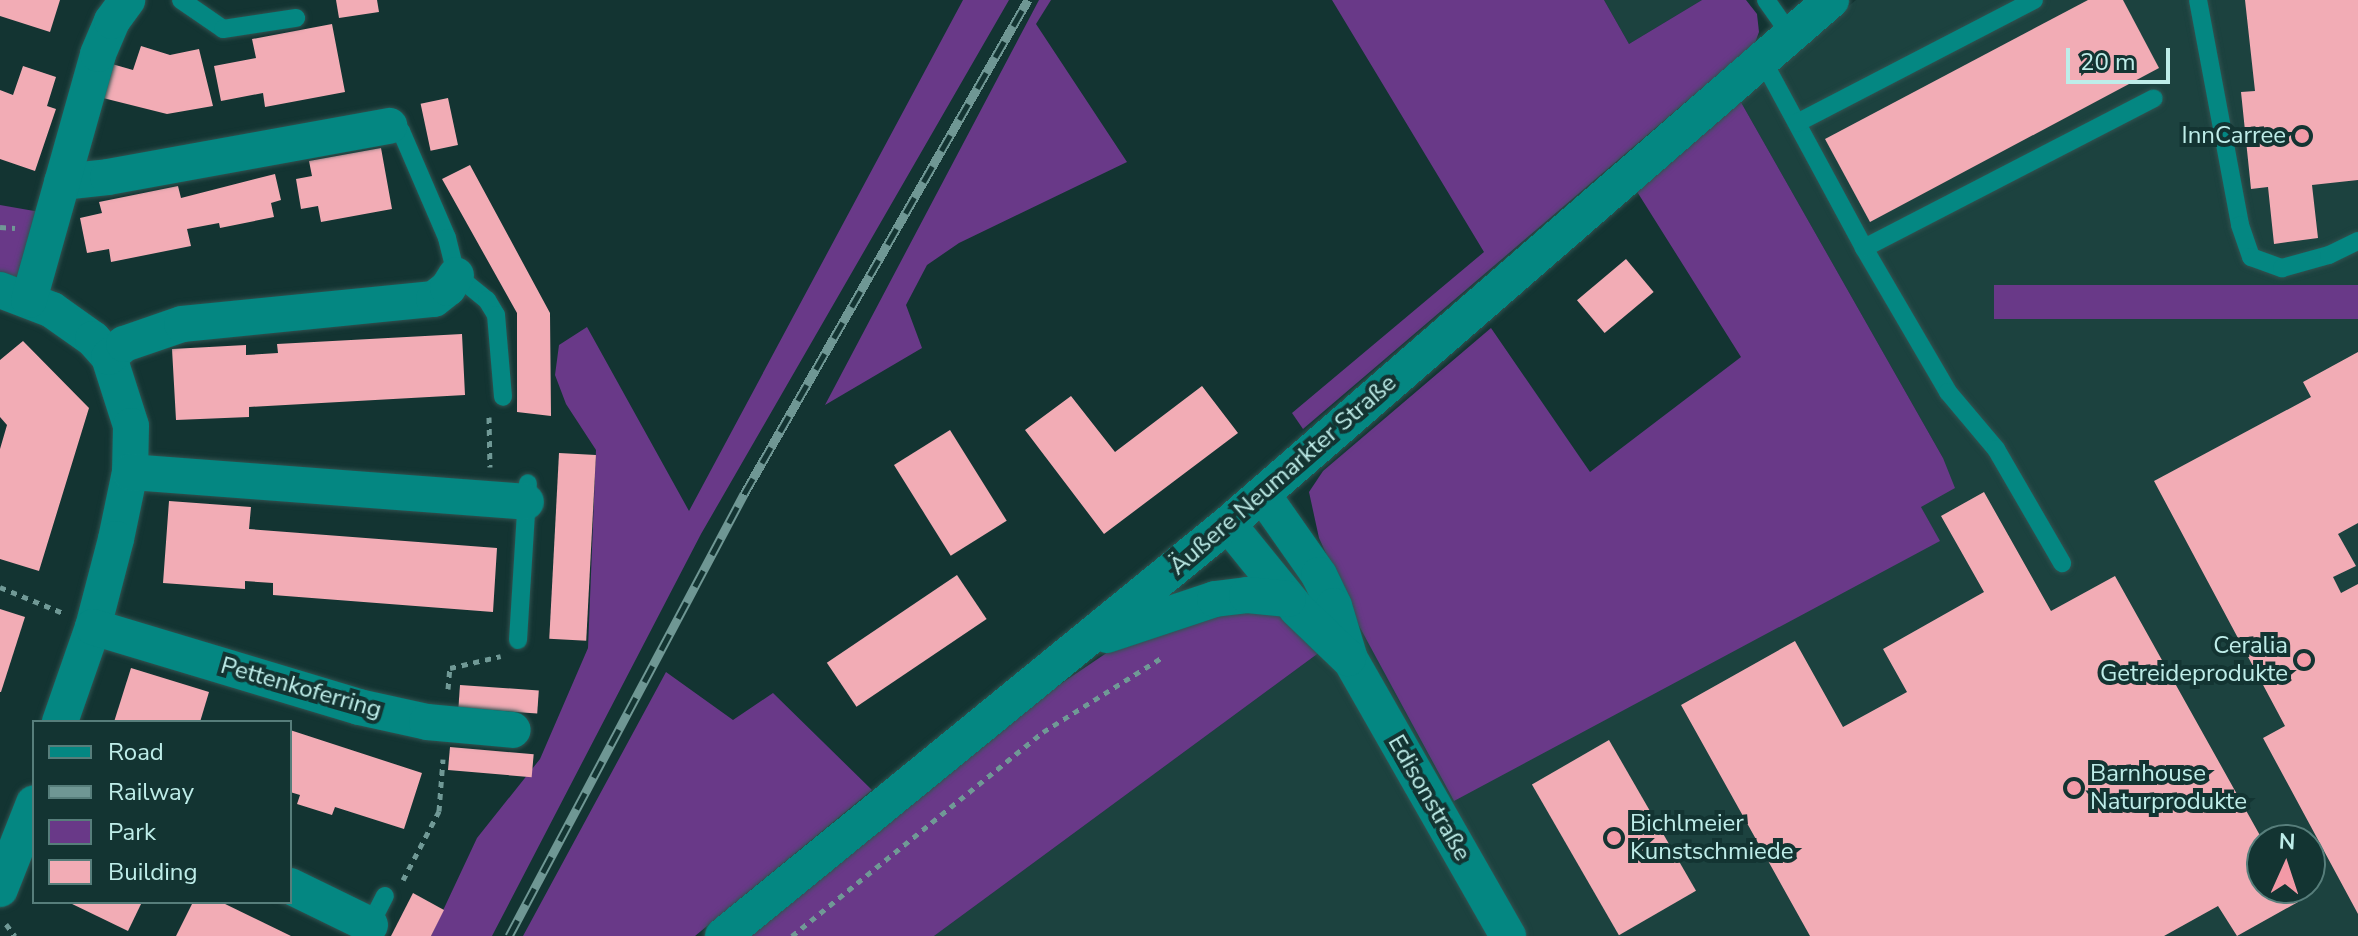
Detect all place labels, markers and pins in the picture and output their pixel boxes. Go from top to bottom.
place label: InnCarree [2182,122,2286,150]
marker: InnCarree [2293,127,2311,145]
place label: Ceralia Getreideprodukte [2100,632,2288,688]
marker: Ceralia Getreideprodukte [2295,651,2313,669]
place label: Barnhouse Naturprodukte [2090,760,2247,816]
marker: Barnhouse Naturprodukte [2065,779,2083,797]
place label: Bichlmeier Kunstschmiede [1630,810,1794,866]
marker: Bichlmeier Kunstschmiede [1605,829,1623,847]

